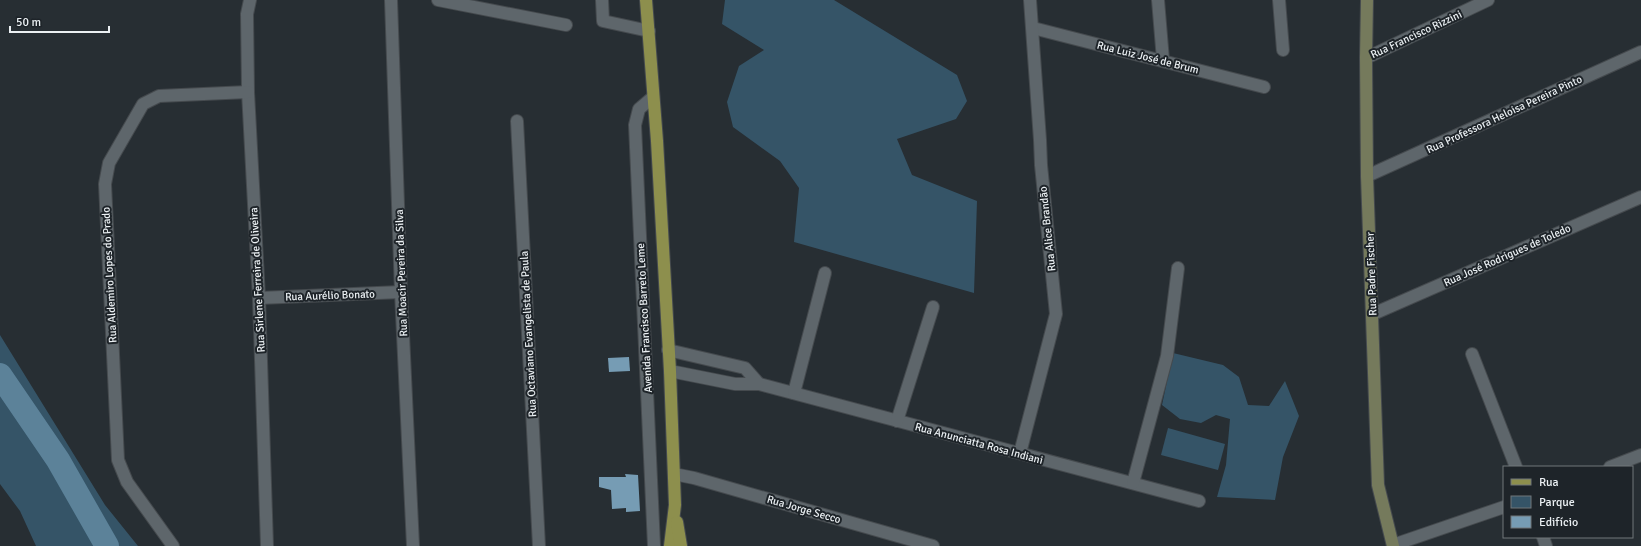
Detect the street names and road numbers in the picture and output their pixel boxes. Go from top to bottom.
street label: Rua Francisco Rizzini [1369,8,1464,61]
street label: Rua Luiz José de Brum [1096,39,1200,77]
street label: Rua Professora Heloisa Pereira Pinto [1424,72,1584,156]
street label: Rua Alice Brandão [1037,186,1058,272]
street label: Rua Aldemiro Lopes do Prado [99,206,120,343]
street label: Rua Sirlene Ferreira de Oliveira [247,207,268,353]
street label: Rua Moacir Pereira da Silva [393,209,410,337]
street label: Rua José Rodrigues de Toledo [1442,221,1573,289]
street label: Rua Padre Fischer [1364,232,1379,316]
street label: Avenida Francisco Barreto Leme [634,243,655,393]
street label: Rua Octaviano Evangelista de Paula [518,250,539,417]
street label: Rua Aurélio Bonato [285,287,375,304]
street label: Rua Anunciatta Rosa Indiani [913,420,1044,467]
street label: Rua Jorge Secco [765,493,843,526]

